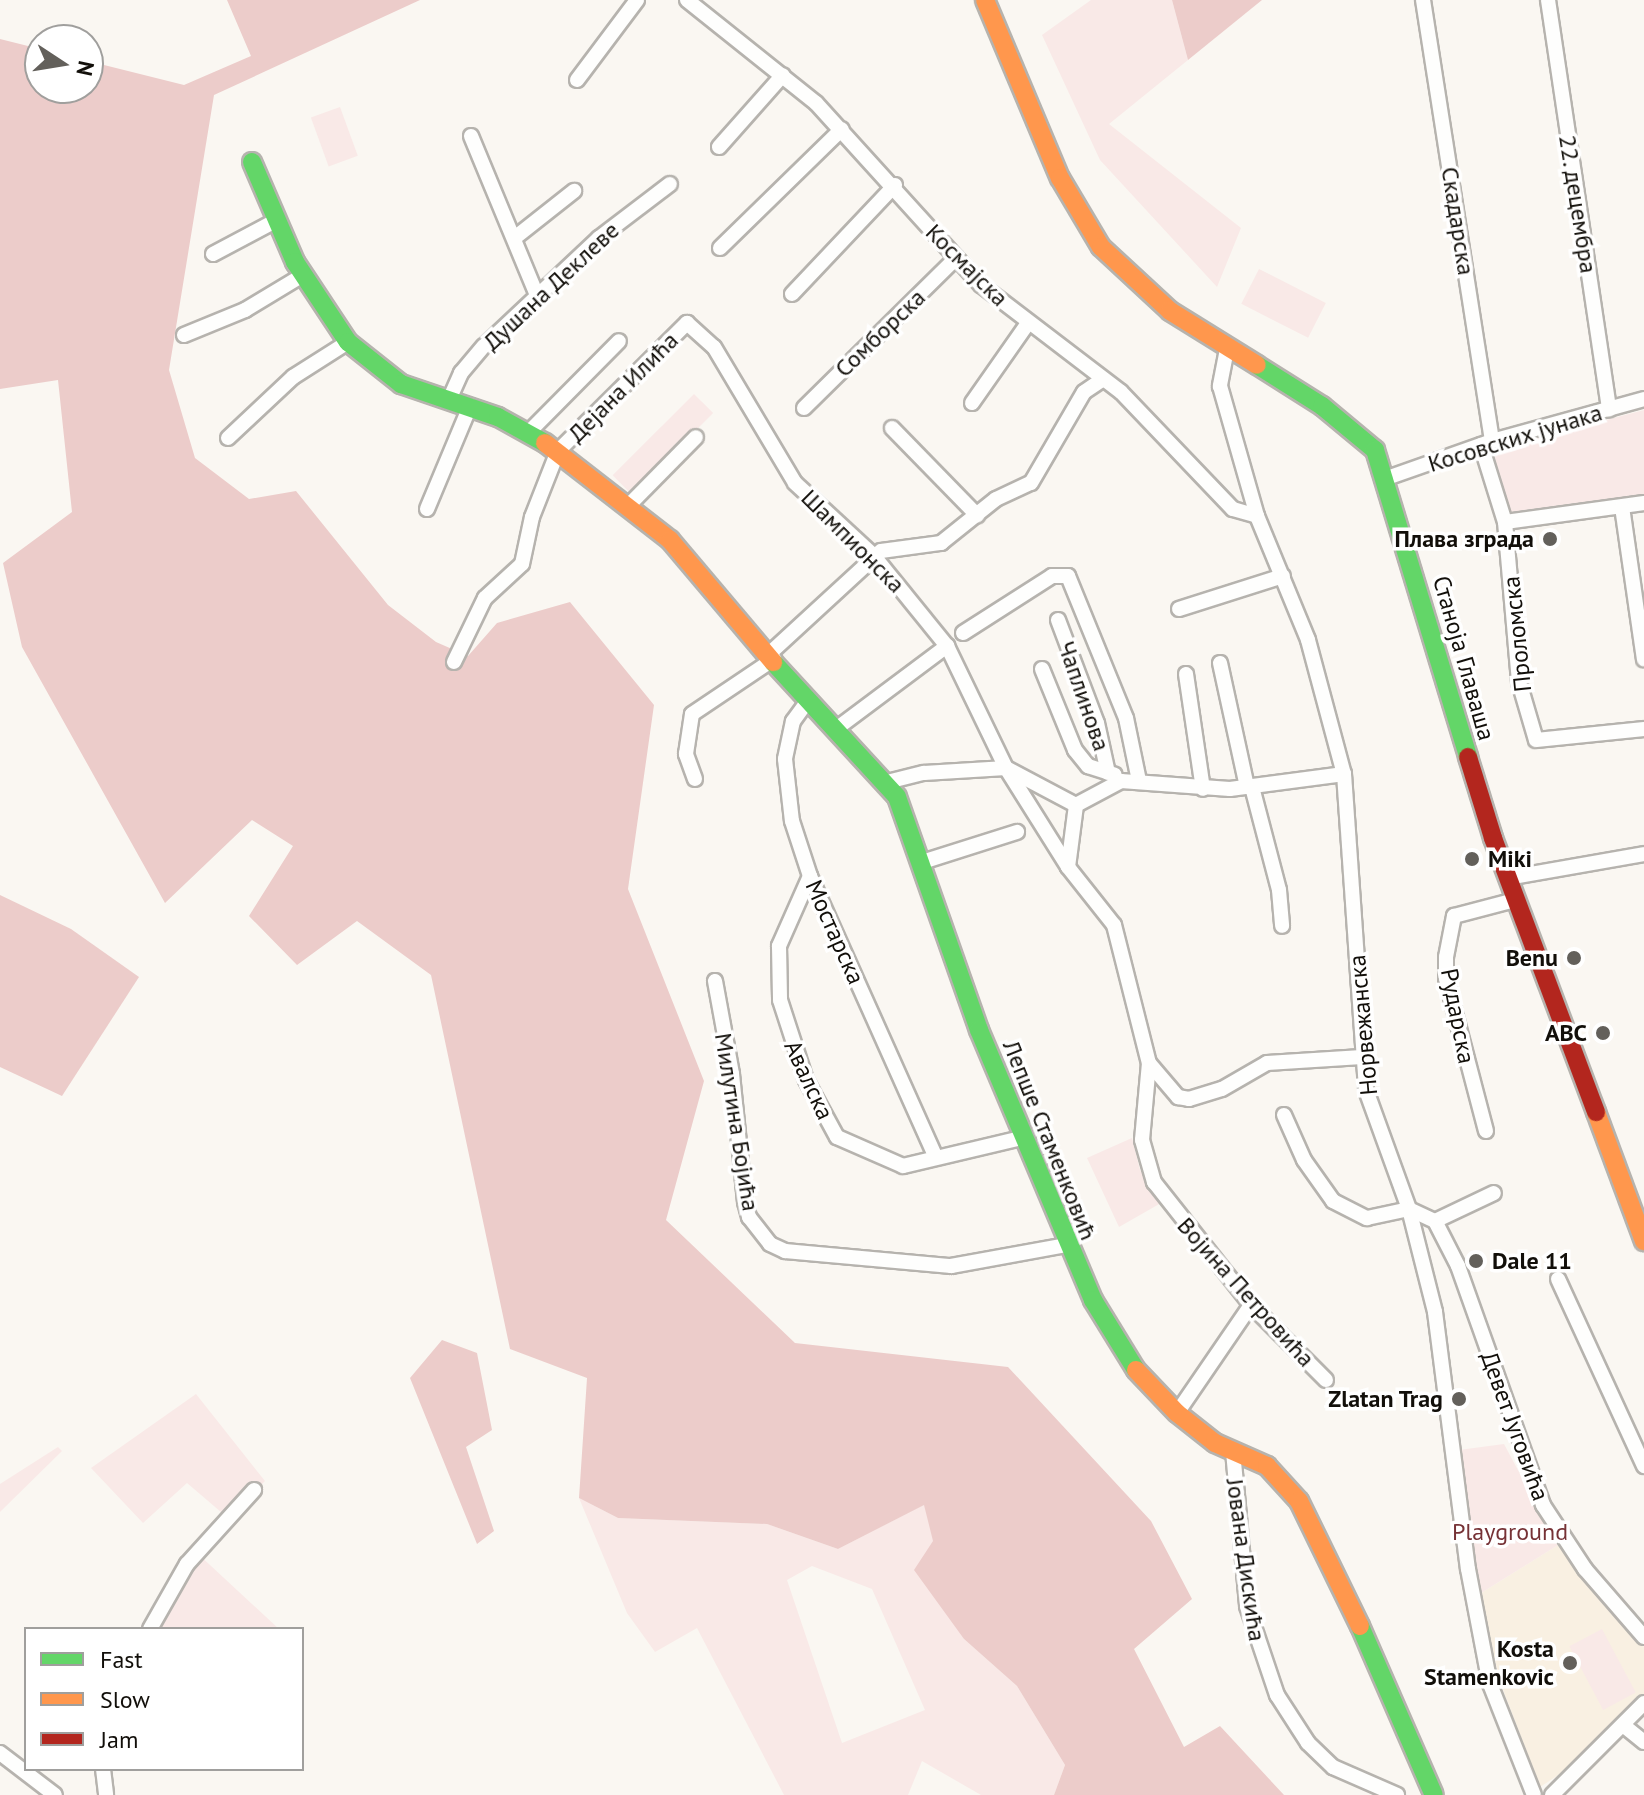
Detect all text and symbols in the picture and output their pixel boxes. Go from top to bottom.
north arrow [24,24,104,104]
text: N [70,59,101,79]
street label: 22. децембра [1553,132,1603,276]
street label: Скадарска [1435,165,1481,277]
street label: Душана Деклеве [477,216,625,356]
street label: Космајска [920,218,1014,312]
street label: Сомборска [829,283,931,383]
street label: Дејана Илића [562,326,684,448]
street label: Косовских јунака [1424,398,1606,478]
street label: Шампионска [795,483,911,599]
place label: Плава зграда [1395,525,1534,553]
marker: Плава зграда [1541,530,1559,548]
street label: Станоја Главаша [1427,572,1501,744]
street label: Проломска [1497,575,1537,693]
street label: Чаплинова [1052,637,1116,755]
place label: Miki [1488,845,1532,873]
marker: Miki [1463,850,1481,868]
street label: Мостарска [799,875,871,989]
place label: Benu [1506,944,1558,972]
marker: Benu [1565,949,1583,967]
street label: Норвежанска [1343,954,1383,1096]
street label: Рударска [1435,966,1481,1066]
place label: ABC [1545,1019,1587,1047]
marker: ABC [1594,1024,1612,1042]
street label: Милутина Бојића [709,1031,765,1213]
street label: Авалска [778,1036,840,1124]
street label: Лепше Стаменковић [997,1036,1103,1244]
street label: Војина Петровића [1171,1211,1321,1373]
place label: Dale 11 [1492,1247,1572,1275]
marker: Dale 11 [1467,1252,1485,1270]
street label: Девет Југовића [1475,1347,1555,1505]
place label: Zlatan Trag [1327,1385,1443,1413]
marker: Zlatan Trag [1450,1390,1468,1408]
street label: Јована Дискића [1220,1476,1272,1644]
park label: Playground [1452,1518,1568,1546]
legend [24,1627,304,1771]
place label: Kosta Stamenkovic [1424,1635,1554,1691]
text: Fast [100,1644,143,1675]
marker: Kosta Stamenkovic [1561,1654,1579,1672]
text: Slow [100,1684,150,1715]
text: Jam [100,1724,138,1755]

